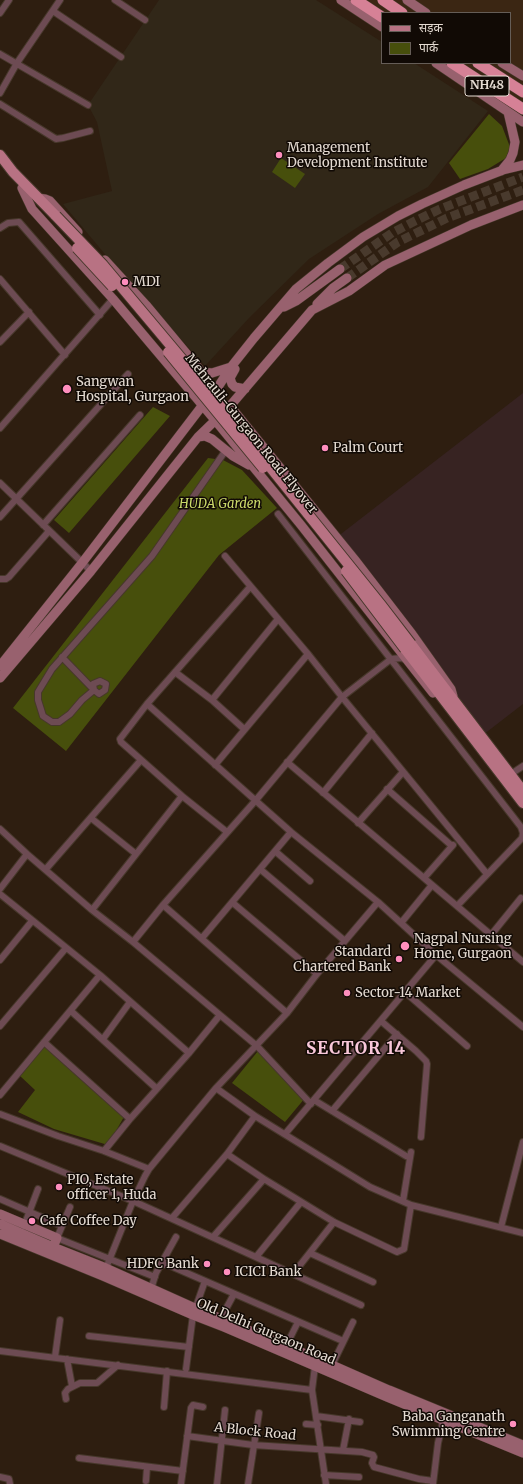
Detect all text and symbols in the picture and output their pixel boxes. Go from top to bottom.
legend [381,12,511,64]
text: सड़क [419,20,443,35]
text: पार्क [419,40,438,55]
road number: NH48 [465,76,509,96]
place label: Management Development Institute [287,140,427,171]
marker: Management Development Institute [274,150,284,160]
place label: MDI [133,274,160,290]
marker: MDI [120,277,130,287]
street label: Mehrauli-Gurgaon Road Flyover [182,351,320,517]
place label: Sangwan Hospital, Gurgaon [76,374,189,405]
marker: Sangwan Hospital, Gurgaon [61,383,73,395]
place label: Palm Court [333,440,403,456]
marker: Palm Court [320,443,330,453]
park label: HUDA Garden [179,496,261,512]
place label: Nagpal Nursing Home, Gurgaon [414,931,512,962]
marker: Nagpal Nursing Home, Gurgaon [399,940,411,952]
place label: Standard Chartered Bank [293,944,391,975]
marker: Standard Chartered Bank [394,954,404,964]
place label: Sector-14 Market [355,985,461,1001]
marker: Sector-14 Market [342,988,352,998]
district label: SECTOR 14 [306,1039,406,1059]
place label: PIO, Estate officer 1, Huda [67,1172,156,1203]
marker: PIO, Estate officer 1, Huda [54,1182,64,1192]
place label: Cafe Coffee Day [40,1213,137,1229]
marker: Cafe Coffee Day [27,1216,37,1226]
place label: HDFC Bank [127,1256,199,1272]
marker: HDFC Bank [202,1259,212,1269]
place label: ICICI Bank [235,1264,302,1280]
marker: ICICI Bank [222,1267,232,1277]
street label: Old Delhi Gurgaon Road [194,1296,338,1368]
place label: Baba Ganganath Swimming Centre [392,1409,505,1440]
marker: Baba Ganganath Swimming Centre [508,1419,518,1429]
street label: A Block Road [213,1420,297,1444]

